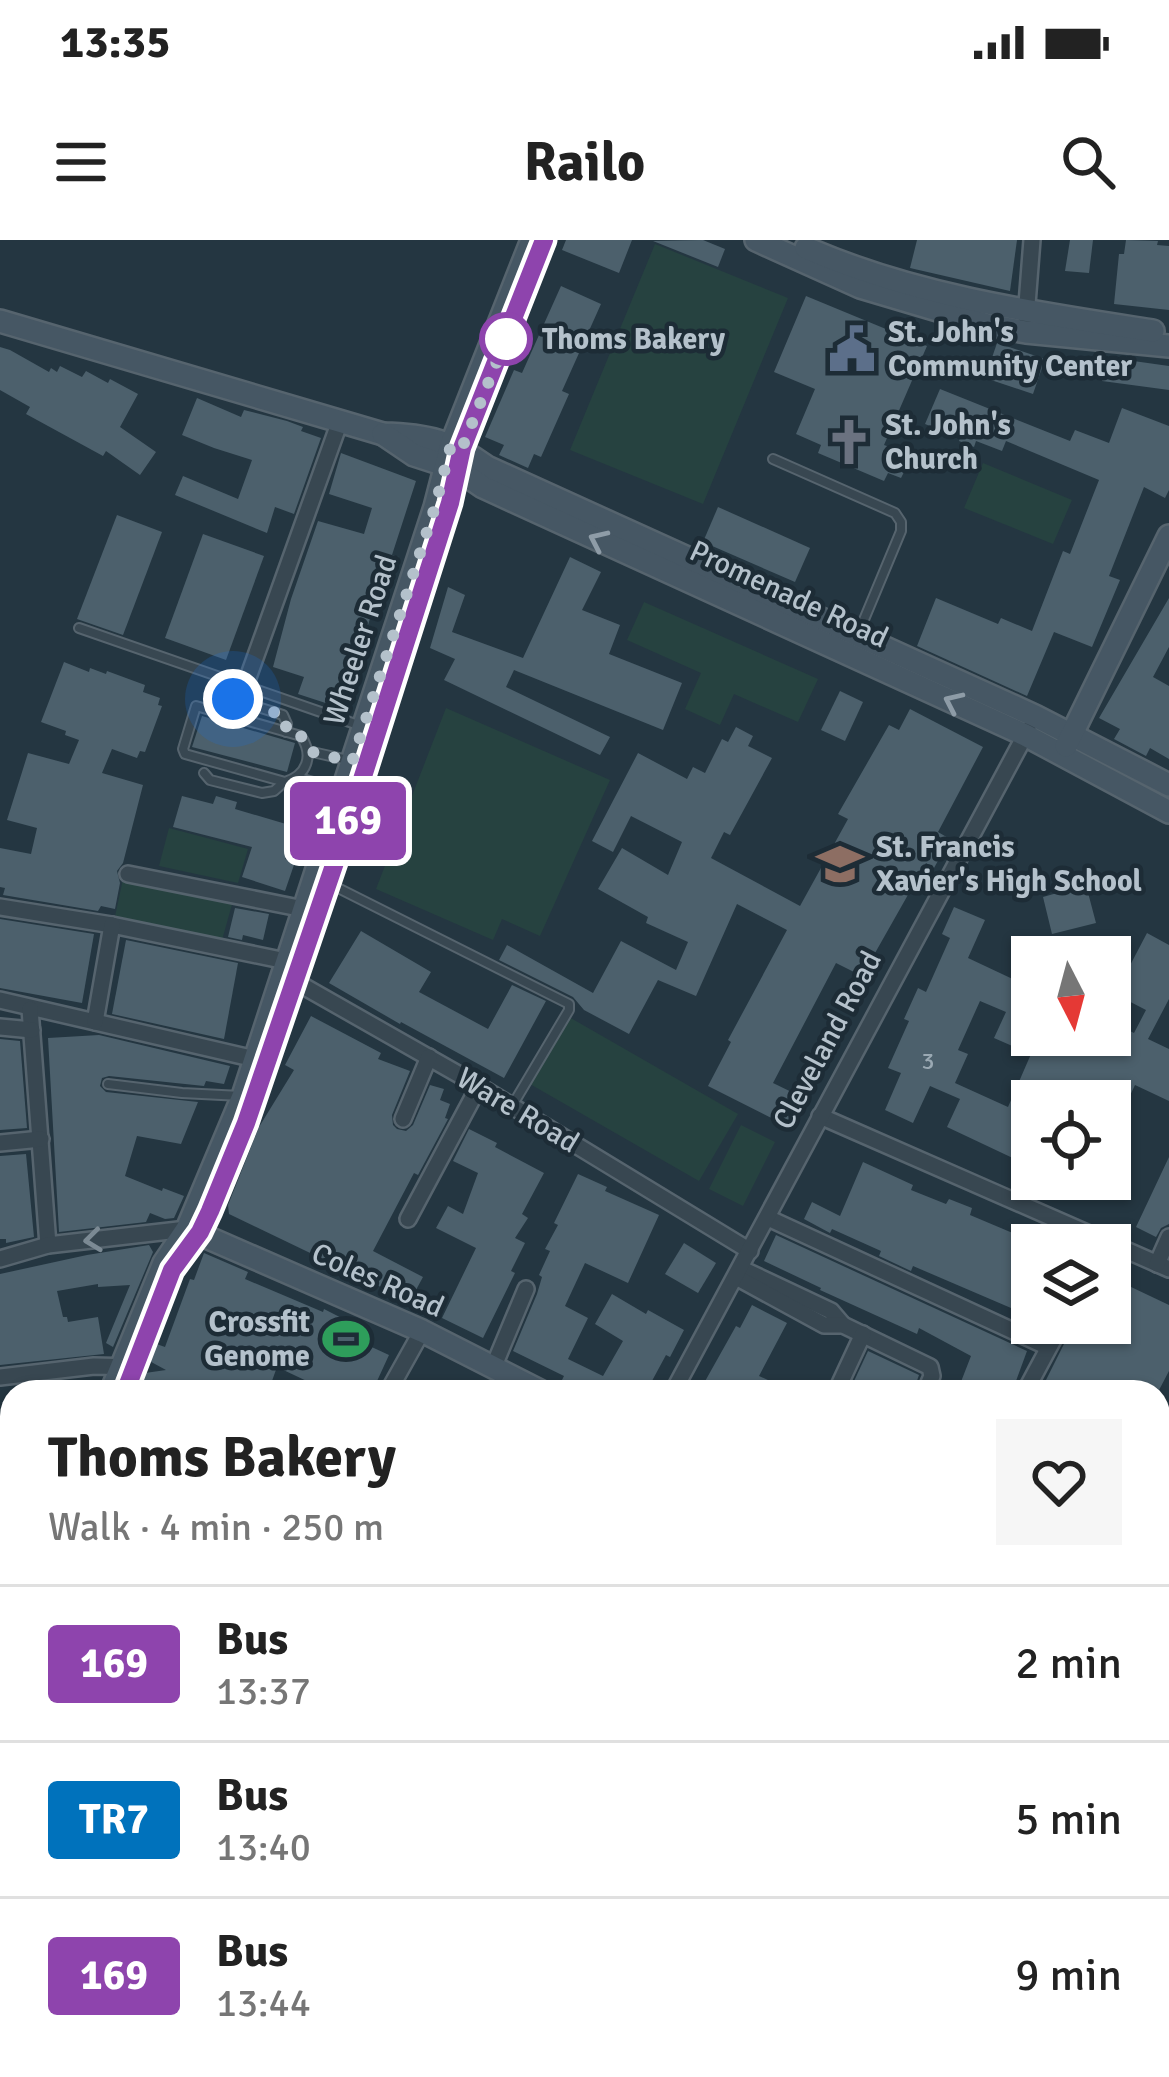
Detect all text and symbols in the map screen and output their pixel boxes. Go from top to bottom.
text: 13:35 [60,15,170,70]
icon: menu [48,129,114,195]
text: Railo [524,129,645,196]
icon: search [1055,129,1121,195]
marker: Thoms Bakery [481,314,531,364]
place label: St. John's Community Center [888,314,1132,385]
place label: Thoms Bakery [542,321,725,358]
public building icon: St. John's Community Center [827,324,877,374]
place label: St. John's Church [885,407,1011,478]
church icon: St. John's Church [824,417,874,467]
one-way arrow [589,531,610,554]
street label: Promenade Road [684,532,894,657]
street label: Wheeler Road [315,550,405,730]
your location [203,669,263,729]
one-way arrow [943,693,965,716]
line badge: 169 [279,782,417,860]
text: 169 [314,795,382,846]
place label: St. Francis Xavier's High School [876,829,1142,900]
school or university icon: St. Francis Xavier's High School [815,839,865,889]
north arrow [1011,936,1131,1056]
map controls [1011,936,1131,1344]
street label: Cleveland Road [765,945,890,1136]
house number: 3 [922,1046,934,1076]
street label: Ware Road [450,1060,586,1161]
button: locate [1011,1080,1131,1200]
button: layers [1011,1224,1131,1344]
one-way arrow [83,1227,103,1253]
street label: Coles Road [306,1235,450,1326]
place label: Crossfit Genome [204,1304,310,1375]
sports icon: Crossfit Genome [321,1314,371,1364]
button: heart [996,1419,1122,1545]
text: Thoms Bakery [48,1422,396,1493]
text: Walk · 4 min · 250 m [48,1503,384,1551]
text: Bus [216,1612,288,1667]
text: 2 min [1015,1636,1122,1691]
text: 169 [80,1638,148,1689]
text: 13:37 [216,1667,311,1715]
text: Bus [216,1768,288,1823]
text: 5 min [1015,1792,1122,1847]
text: TR7 [79,1794,149,1845]
text: 13:40 [216,1823,311,1871]
text: Bus [216,1924,288,1979]
text: 9 min [1015,1948,1122,2003]
text: 169 [80,1950,148,2001]
text: 13:44 [216,1979,311,2027]

